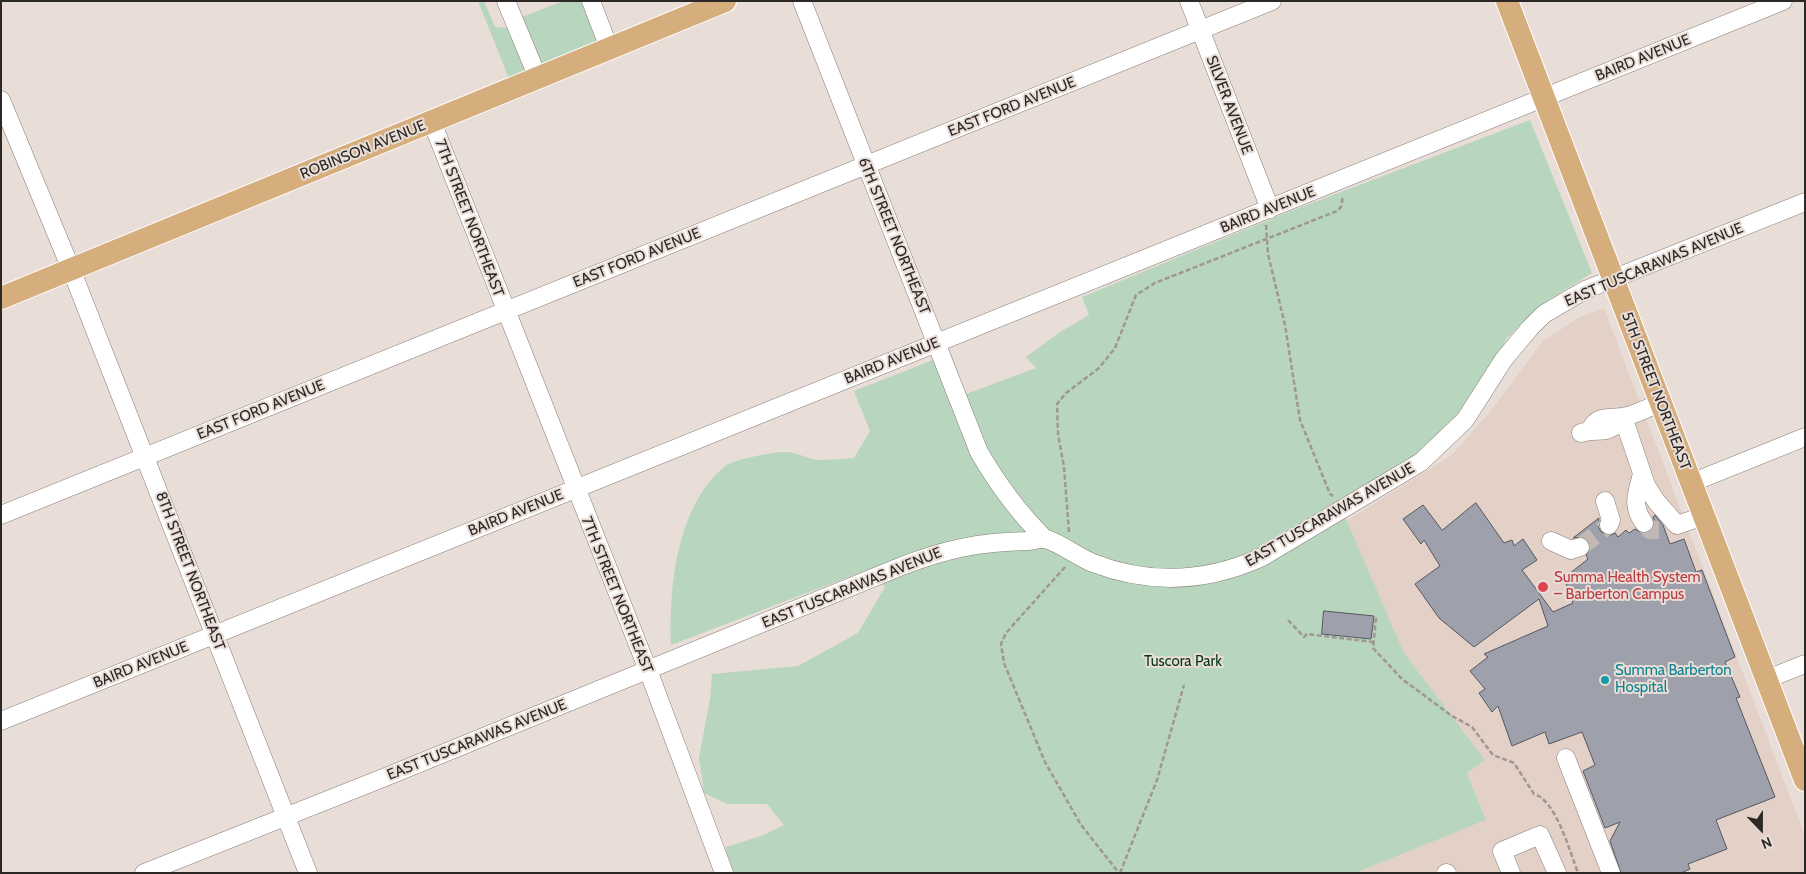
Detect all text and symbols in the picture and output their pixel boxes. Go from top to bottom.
street label: BAIRD AVENUE [1593,31,1693,85]
street label: SILVER AVENUE [1202,53,1256,157]
street label: EAST FORD AVENUE [946,73,1078,141]
street label: ROBINSON AVENUE [298,117,428,183]
street label: 7TH STREET NORTHEAST [431,137,507,299]
street label: 6TH STREET NORTHEAST [854,155,934,317]
street label: BAIRD AVENUE [1218,183,1318,237]
street label: EAST TUSCARAWAS AVENUE [1562,219,1746,311]
street label: EAST FORD AVENUE [571,224,703,292]
street label: 5TH STREET NORTHEAST [1618,309,1694,473]
street label: BAIRD AVENUE [842,334,942,388]
street label: EAST FORD AVENUE [195,376,327,444]
street label: EAST TUSCARAWAS AVENUE [1242,459,1418,571]
street label: BAIRD AVENUE [466,486,566,540]
street label: 8TH STREET NORTHEAST [151,489,229,653]
street label: 7TH STREET NORTHEAST [577,514,657,676]
street label: EAST TUSCARAWAS AVENUE [760,544,944,632]
place label: Summa Health System – Barberton Campus [1554,569,1701,604]
marker: Summa Health System – Barberton Campus [1536,580,1550,594]
street label: BAIRD AVENUE [91,638,191,692]
park label: Tuscora Park [1144,653,1222,671]
place label: Summa Barberton Hospital [1615,662,1732,697]
marker: Summa Barberton Hospital [1599,674,1611,686]
street label: EAST TUSCARAWAS AVENUE [385,696,569,784]
north arrow [1736,804,1786,854]
text: N [1759,833,1775,853]

